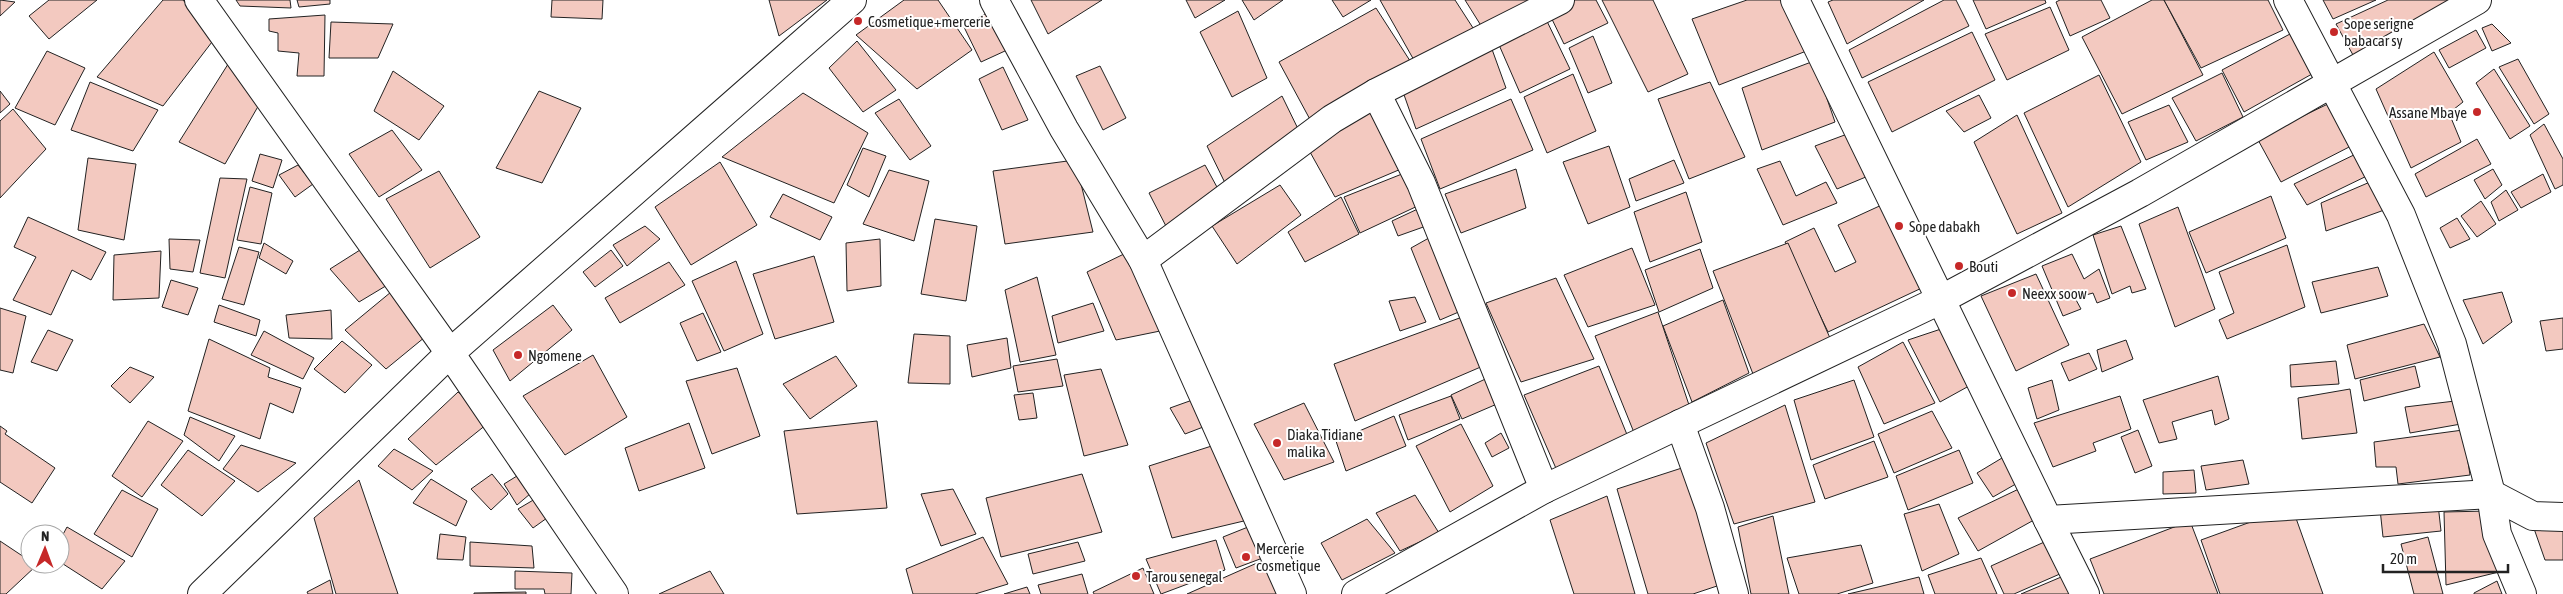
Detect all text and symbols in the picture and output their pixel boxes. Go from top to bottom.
place label: Cosmetique+mercerie [868,13,991,30]
marker: Cosmetique+mercerie [852,15,864,27]
place label: Sope serigne babacar sy [2344,15,2414,49]
marker: Sope serigne babacar sy [2328,26,2340,38]
place label: Assane Mbaye [2389,104,2467,121]
marker: Assane Mbaye [2471,106,2483,118]
place label: Sope dabakh [1909,218,1980,235]
marker: Sope dabakh [1893,220,1905,232]
place label: Bouti [1969,258,1998,275]
marker: Bouti [1953,260,1965,272]
place label: Neexx soow [2022,285,2087,302]
marker: Neexx soow [2006,287,2018,299]
place label: Ngomene [528,347,582,364]
marker: Ngomene [512,349,524,361]
place label: Diaka Tidiane malika [1287,426,1363,460]
marker: Diaka Tidiane malika [1271,437,1283,449]
north arrow [20,524,70,574]
text: N [41,528,49,544]
place label: Mercerie cosmetique [1256,540,1321,574]
scale bar [2383,542,2508,574]
text: 20 m [2390,550,2417,567]
marker: Mercerie cosmetique [1240,551,1252,563]
place label: Tarou senegal [1146,568,1223,585]
marker: Tarou senegal [1130,570,1142,582]

